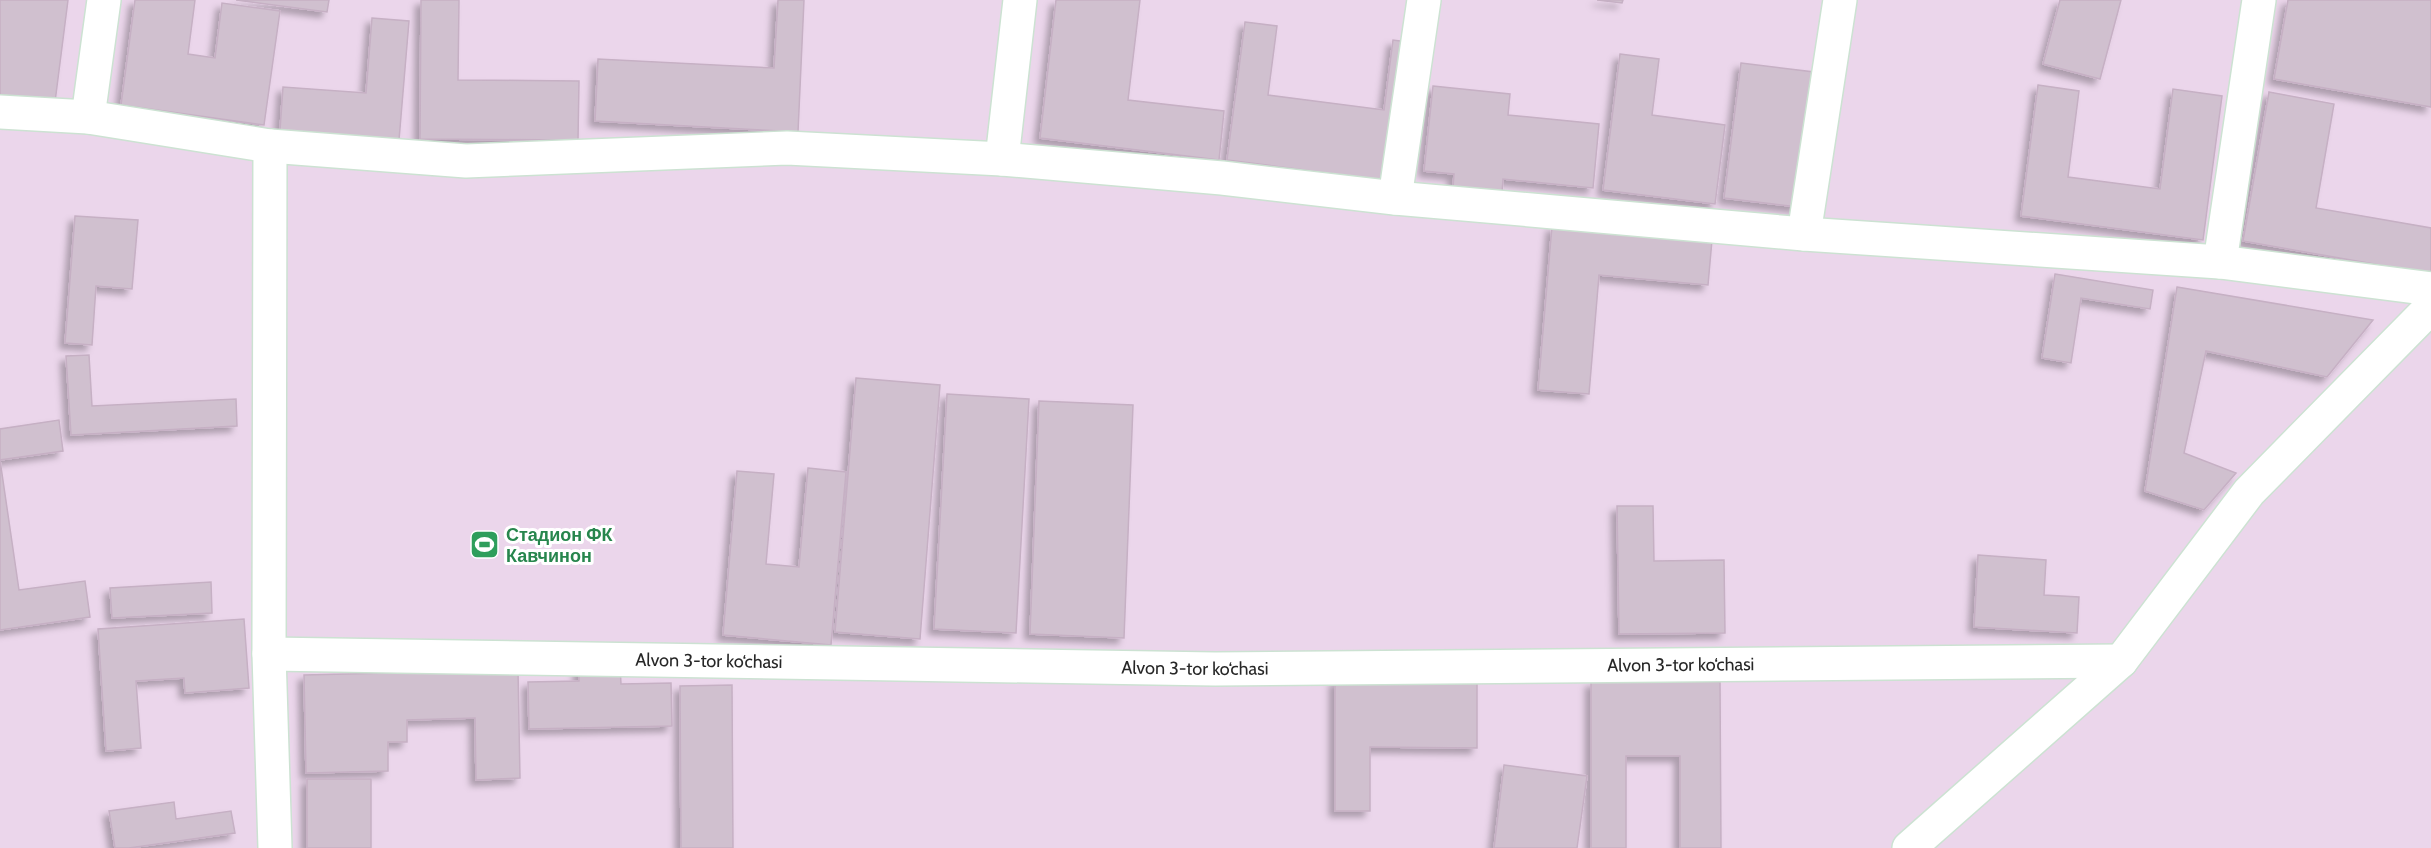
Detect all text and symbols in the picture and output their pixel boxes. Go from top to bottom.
place label: Стадион ФК Кавчинон [506,524,614,567]
sports icon: Стадион ФК Кавчинон [469,529,501,561]
street label: Alvon 3-tor ko‘chasi [635,649,783,673]
street label: Alvon 3-tor ko‘chasi [1607,653,1754,677]
street label: Alvon 3-tor ko‘chasi [1121,657,1269,680]

